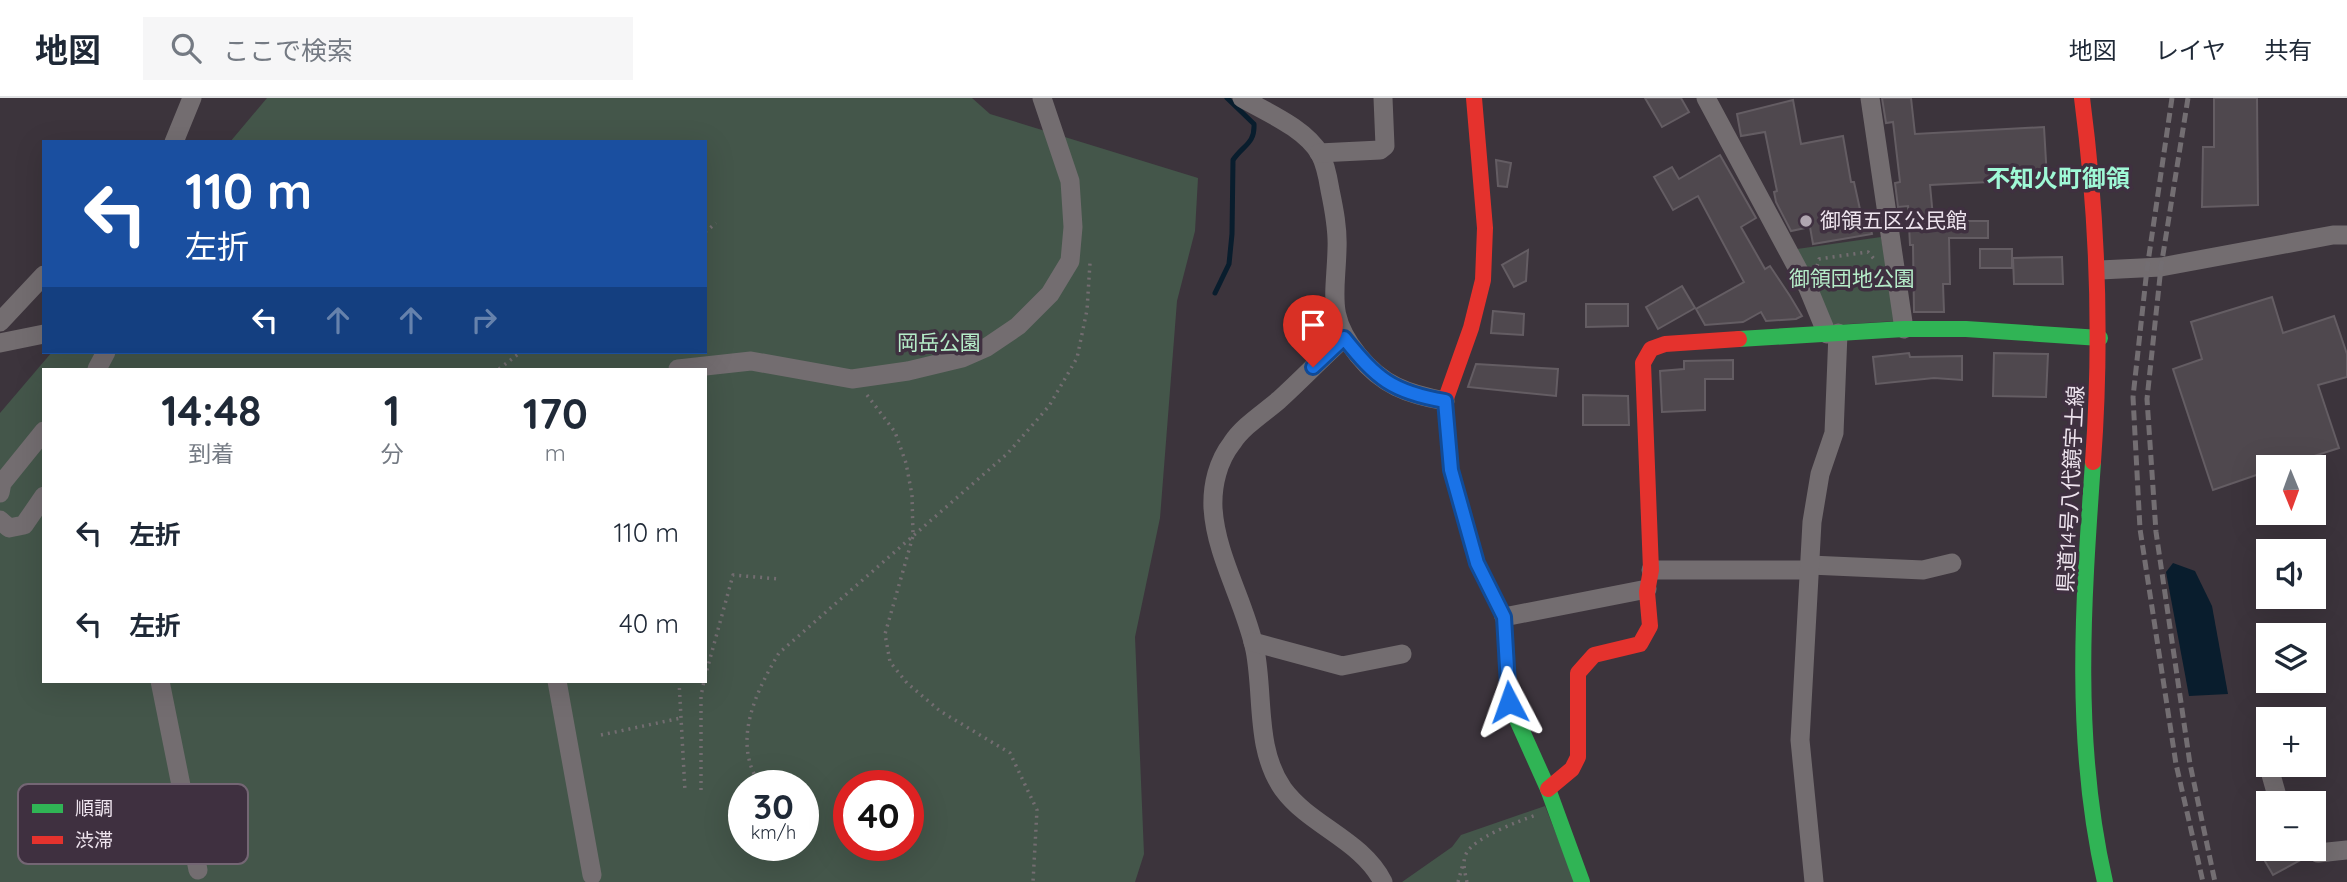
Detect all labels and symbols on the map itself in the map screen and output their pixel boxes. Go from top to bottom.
district label: 不知火町御領 [1986,163,2130,193]
place label: 御領五区公民館 [1820,207,1967,233]
marker: 御領五区公民館 [1798,213,1814,229]
park label: 御領団地公園 [1789,265,1915,291]
pin [1283,295,1343,367]
park label: 岡岳公園 [897,329,981,355]
street label: 県道14号八代鏡宇土線 [2052,385,2088,593]
north arrow [2256,455,2326,525]
position arrow [1472,665,1546,739]
speed limit sign: 40 [833,770,924,861]
legend [18,784,248,864]
text: 順調 [75,796,113,820]
text: 渋滞 [75,828,113,852]

